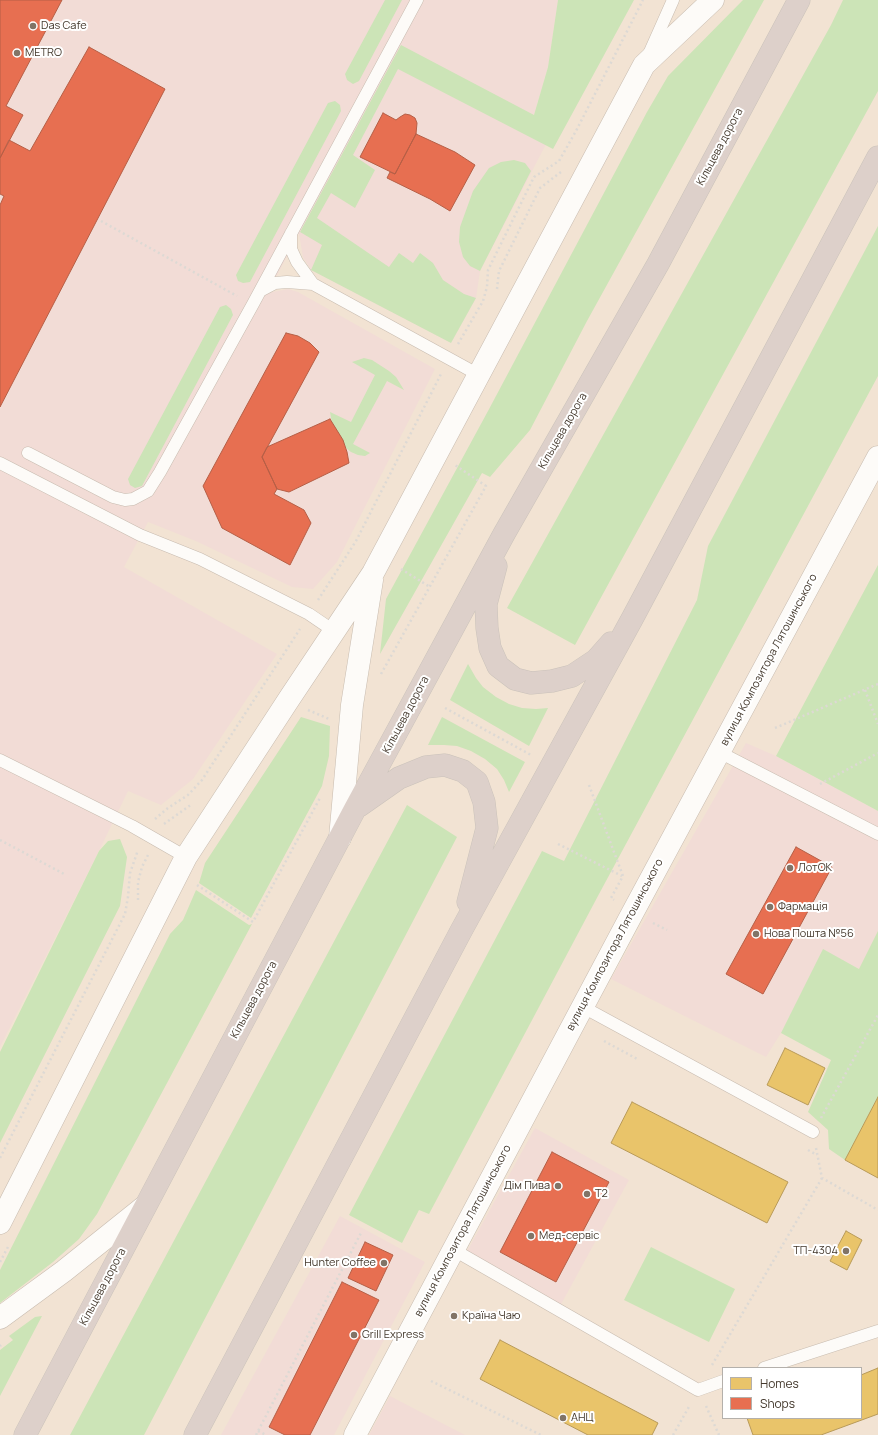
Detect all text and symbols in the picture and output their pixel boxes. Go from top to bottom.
place label: Das Cafe [41,19,87,33]
marker: Das Cafe [28,21,38,31]
place label: METRO [25,46,62,60]
marker: METRO [12,48,22,58]
street label: Кільцева дорога [694,106,746,188]
street label: Кільцева дорога [536,391,590,471]
street label: вулиця Композитора Лятошинського [718,572,820,748]
street label: Кільцева дорога [380,674,432,756]
street label: вулиця Композитора Лятошинського [564,857,666,1033]
place label: ЛотОК [798,861,832,875]
marker: ЛотОК [785,863,795,873]
place label: Фармація [778,900,828,914]
marker: Фармація [765,902,775,912]
place label: Нова Пошта №56 [764,927,854,941]
marker: Нова Пошта №56 [751,929,761,939]
street label: Кільцева дорога [228,959,280,1041]
street label: вулиця Композитора Лятошинського [412,1143,514,1319]
place label: Дім Пива [504,1179,550,1193]
marker: Дім Пива [553,1181,563,1191]
place label: T2 [595,1187,608,1201]
marker: T2 [582,1189,592,1199]
place label: Мед-сервіс [539,1229,599,1243]
marker: Мед-сервіс [526,1231,536,1241]
place label: ТП-4304 [793,1244,838,1258]
street label: Кільцева дорога [77,1246,129,1328]
marker: ТП-4304 [841,1246,851,1256]
place label: Hunter Coffee [304,1256,376,1270]
marker: Hunter Coffee [379,1258,389,1268]
place label: Країна Чаю [462,1309,520,1323]
marker: Країна Чаю [449,1311,459,1321]
place label: Grill Express [362,1328,424,1342]
marker: Grill Express [349,1330,359,1340]
legend [722,1367,862,1419]
text: Homes [760,1375,799,1392]
text: Shops [760,1395,795,1412]
place label: АНЦ [571,1411,593,1425]
marker: АНЦ [558,1413,568,1423]

